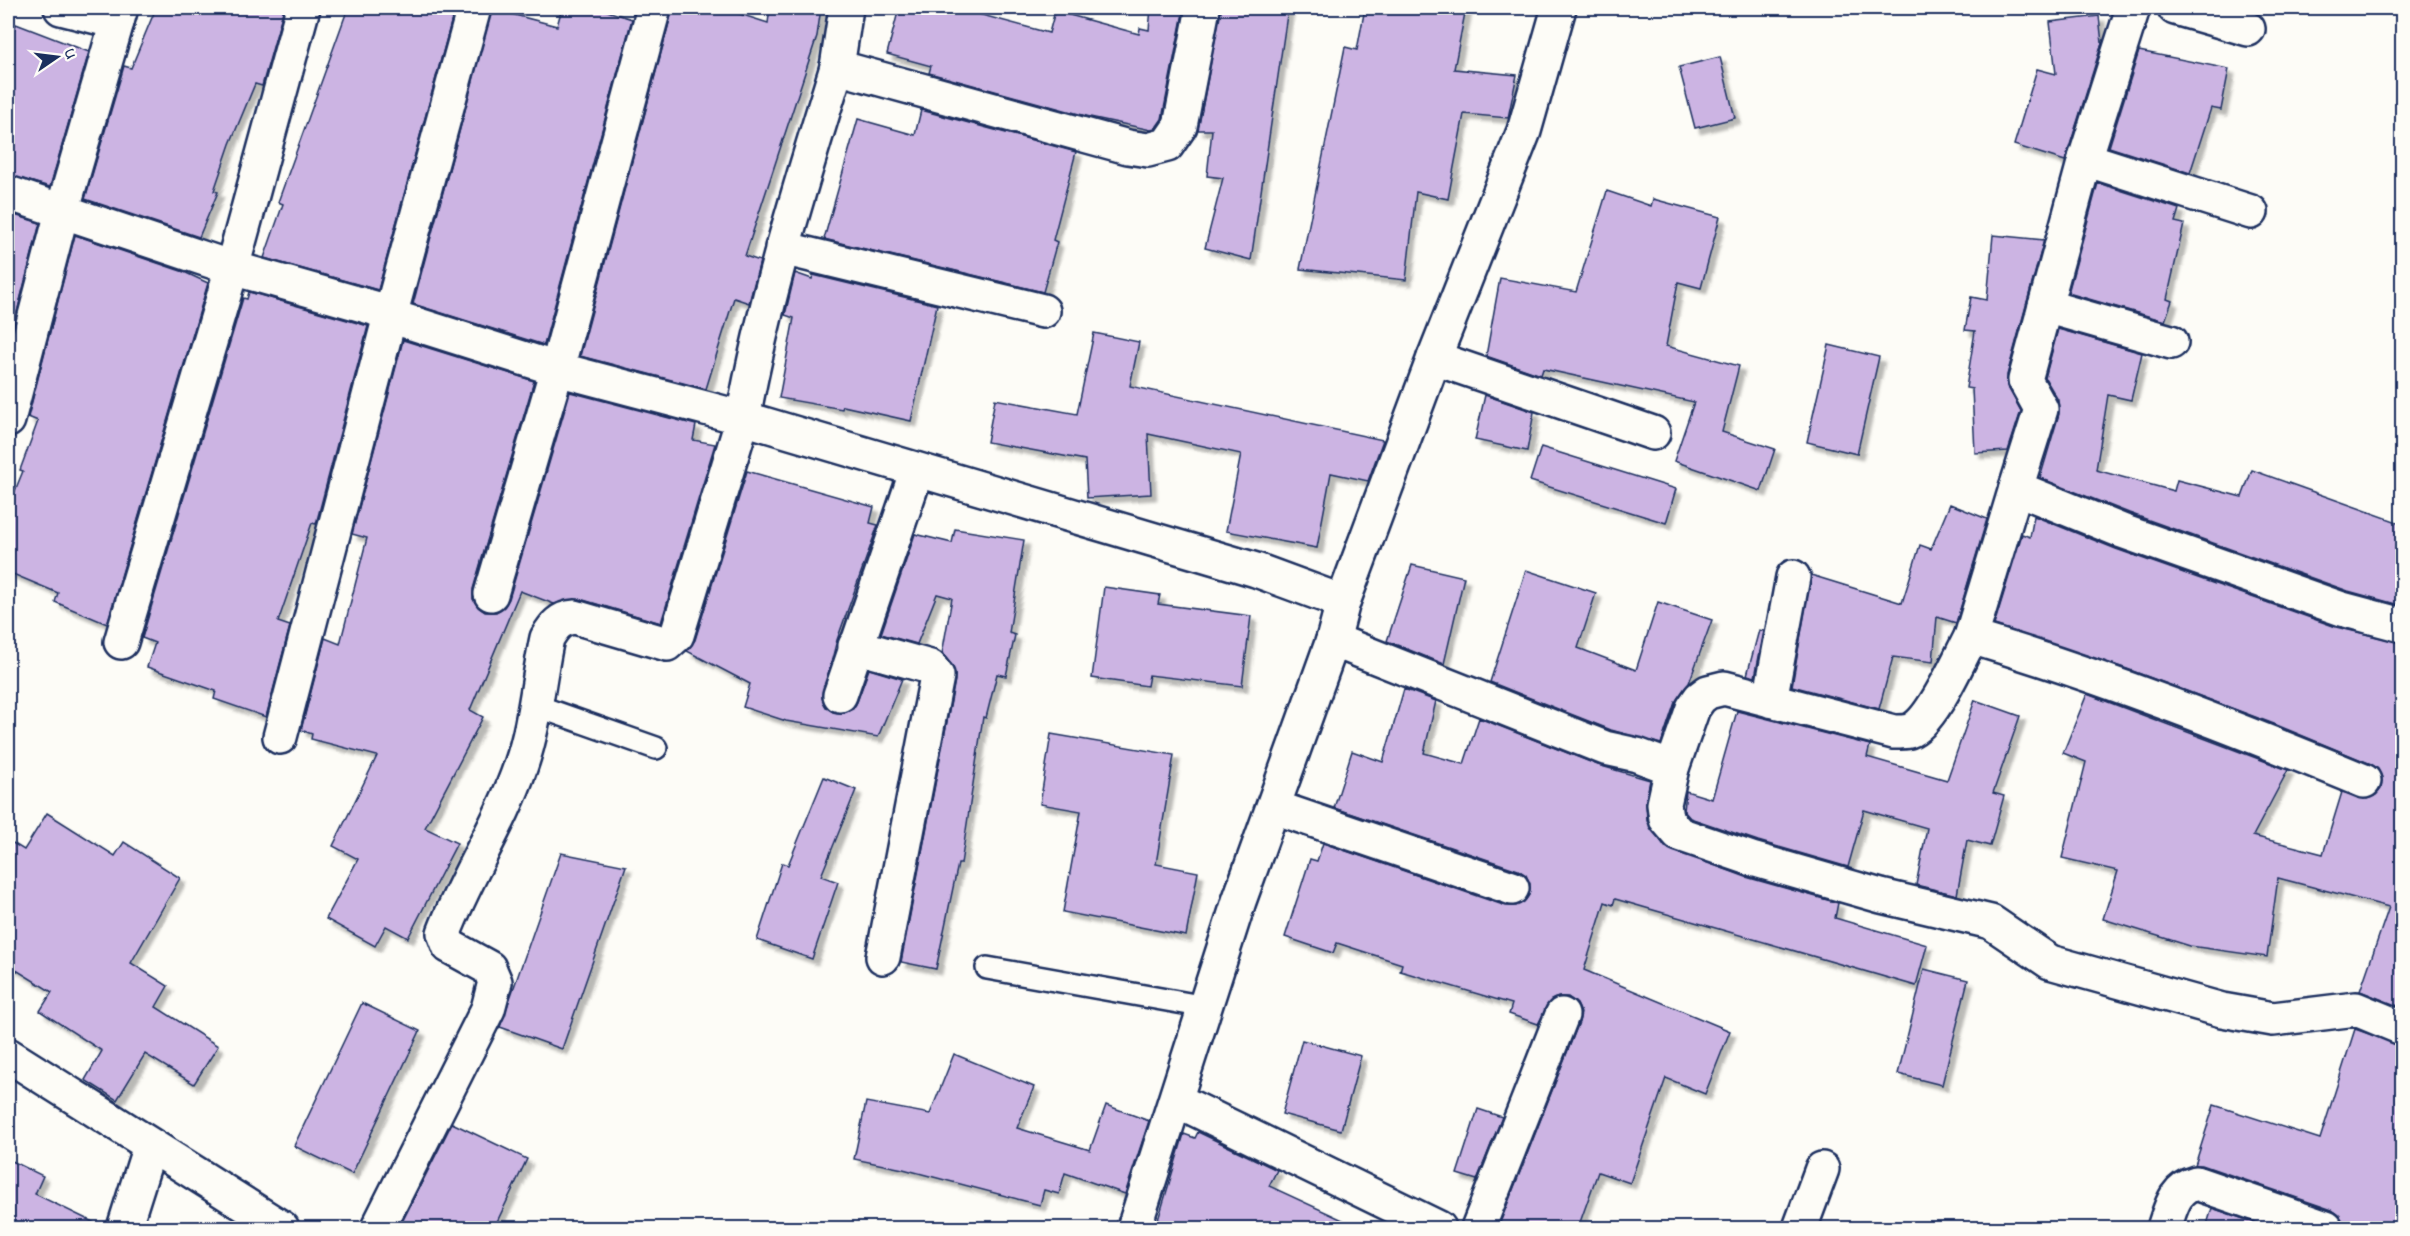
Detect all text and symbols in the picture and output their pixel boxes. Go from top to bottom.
north arrow [27,27,87,87]
text: U [57,46,82,62]

